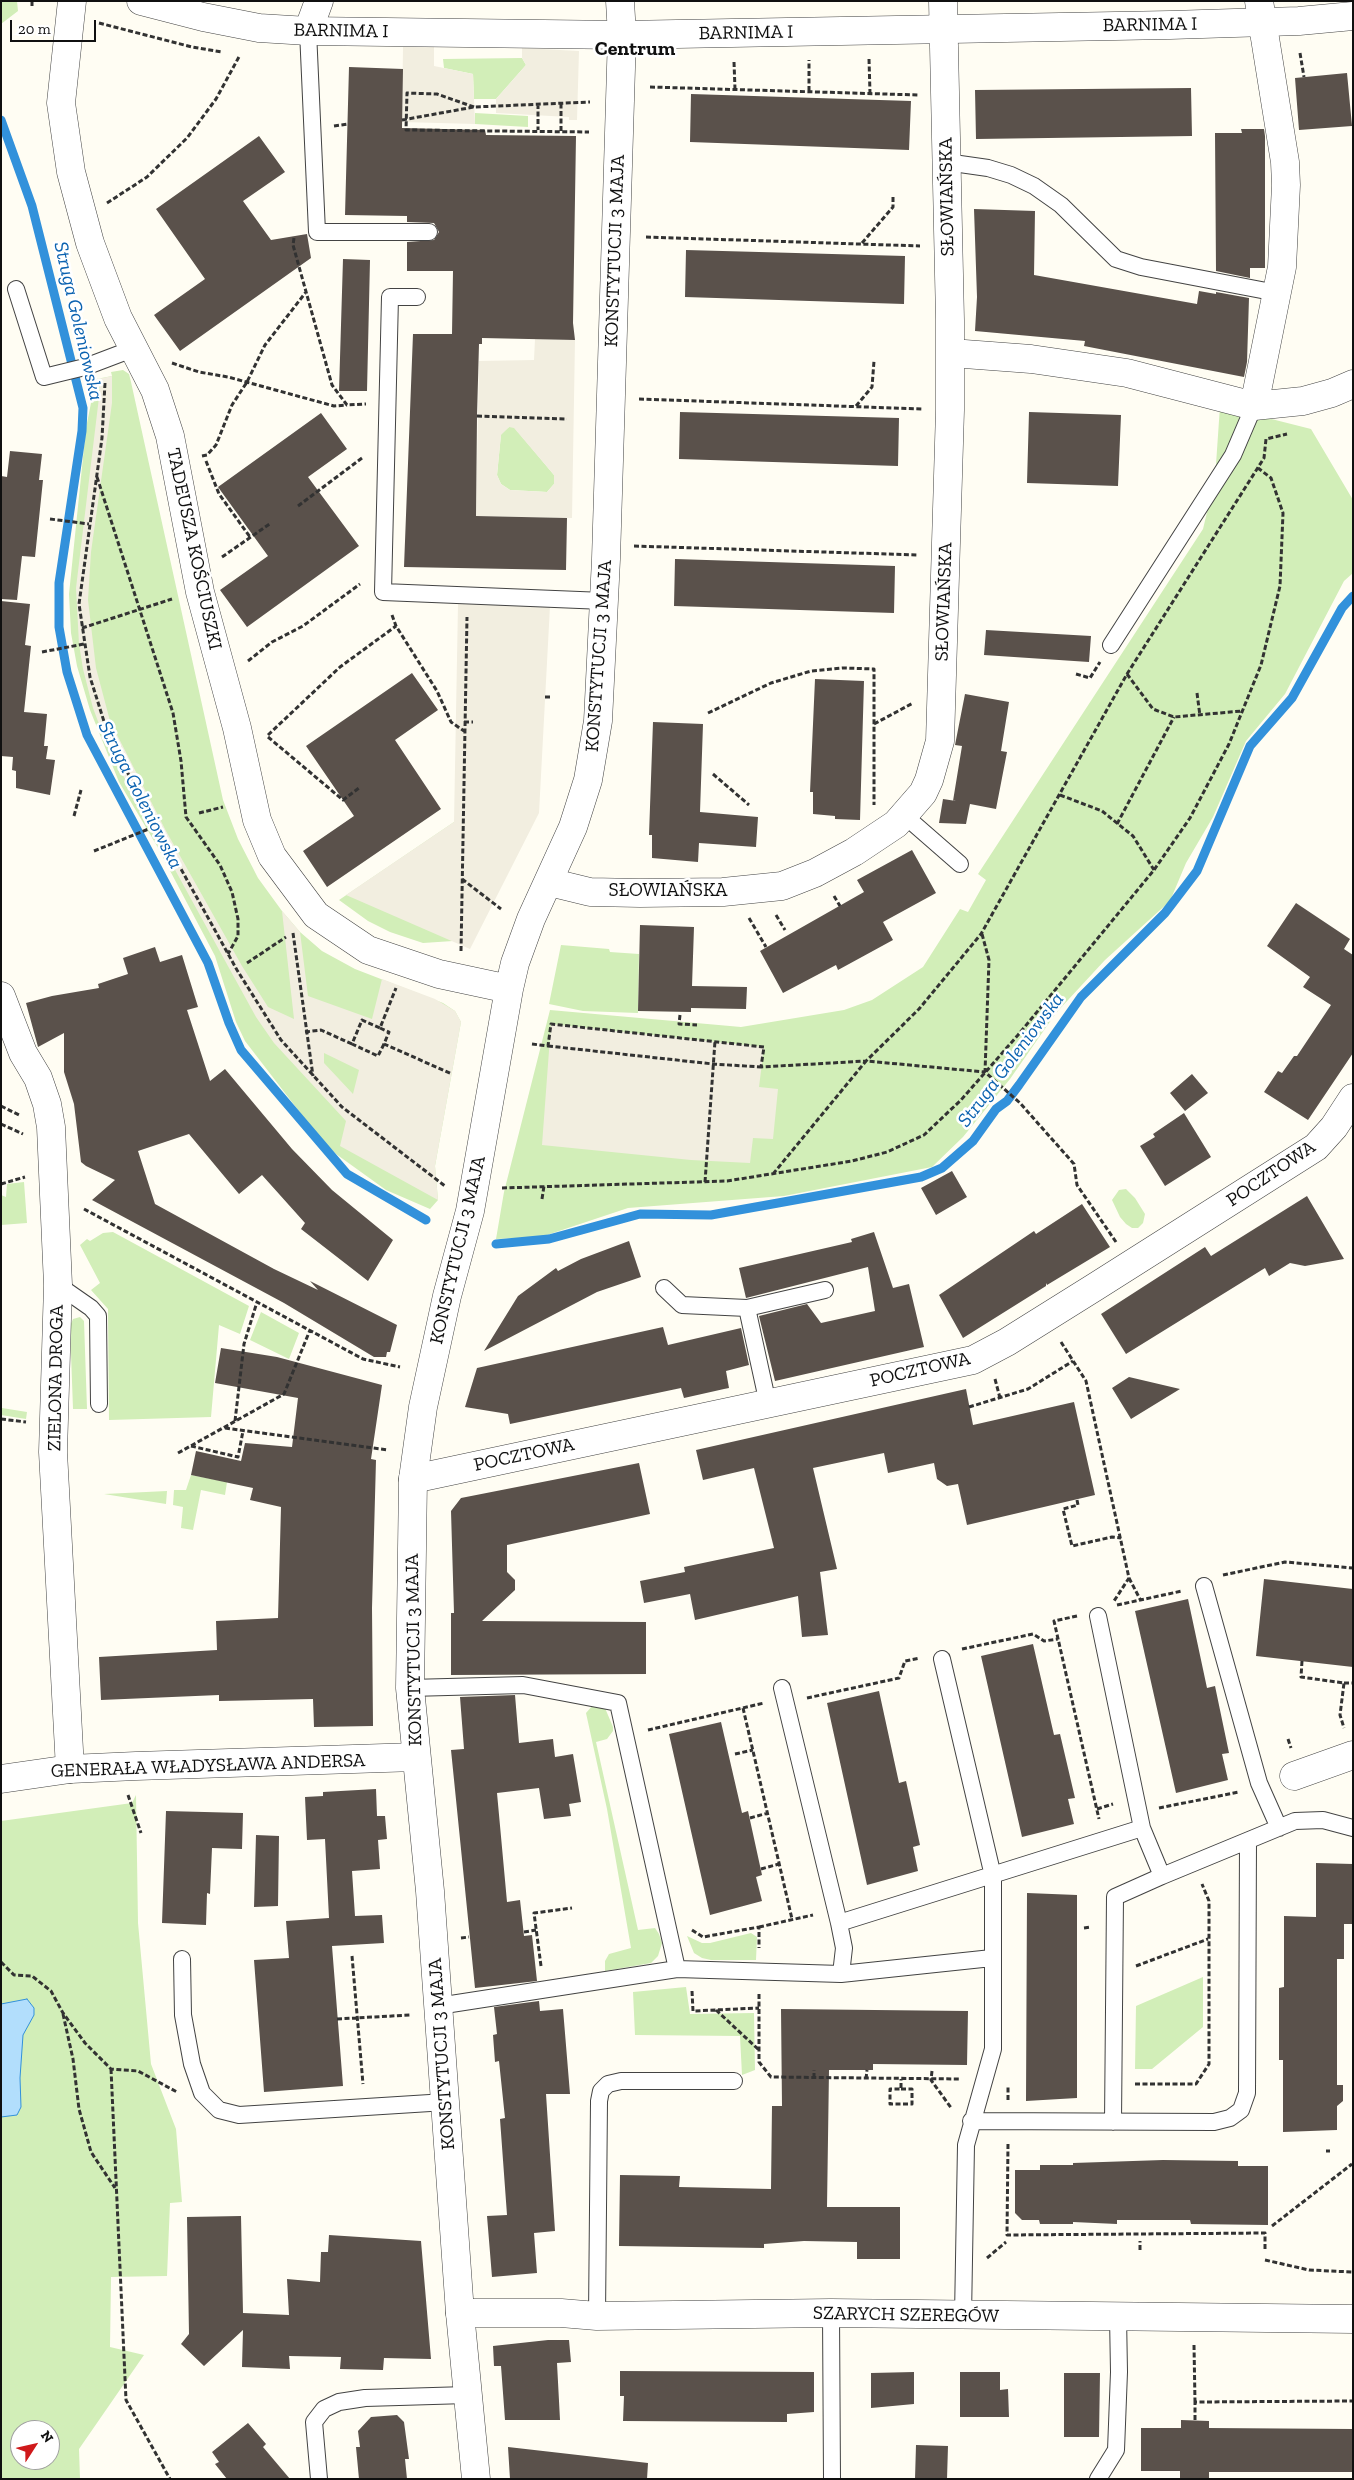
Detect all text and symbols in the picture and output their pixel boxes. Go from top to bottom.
scale bar [12,10,99,42]
street label: BARNIMA I [1102,13,1198,37]
street label: BARNIMA I [293,19,389,43]
text: 20 m [18,20,51,38]
street label: BARNIMA I [698,21,794,45]
district label: Centrum [595,37,675,61]
street label: SŁOWIAŃSKA [935,137,959,257]
street label: KONSTYTUCJI 3 MAJA [600,154,630,348]
water label: Struga Goleniowska [48,239,108,403]
street label: TADEUSZA KOŚCIUSZKI [161,446,227,652]
street label: SŁOWIAŃSKA [931,542,957,662]
street label: KONSTYTUCJI 3 MAJA [581,559,617,753]
water label: Struga Goleniowska [92,717,188,873]
street label: SŁOWIAŃSKA [609,880,727,902]
water label: Struga Goleniowska [953,988,1069,1132]
street label: POCZTOWA [1222,1136,1320,1212]
street label: KONSTYTUCJI 3 MAJA [425,1154,491,1346]
street label: ZIELONA DROGA [43,1305,69,1451]
street label: POCZTOWA [868,1347,972,1393]
street label: POCZTOWA [472,1433,576,1477]
street label: KONSTYTUCJI 3 MAJA [401,1554,427,1746]
street label: GENERAŁA WŁADYSŁAWA ANDERSA [50,1749,366,1783]
street label: KONSTYTUCJI 3 MAJA [424,1957,460,2151]
street label: SZARYCH SZEREGÓW [813,2302,999,2328]
north arrow [10,2420,60,2470]
text: N [37,2427,57,2446]

